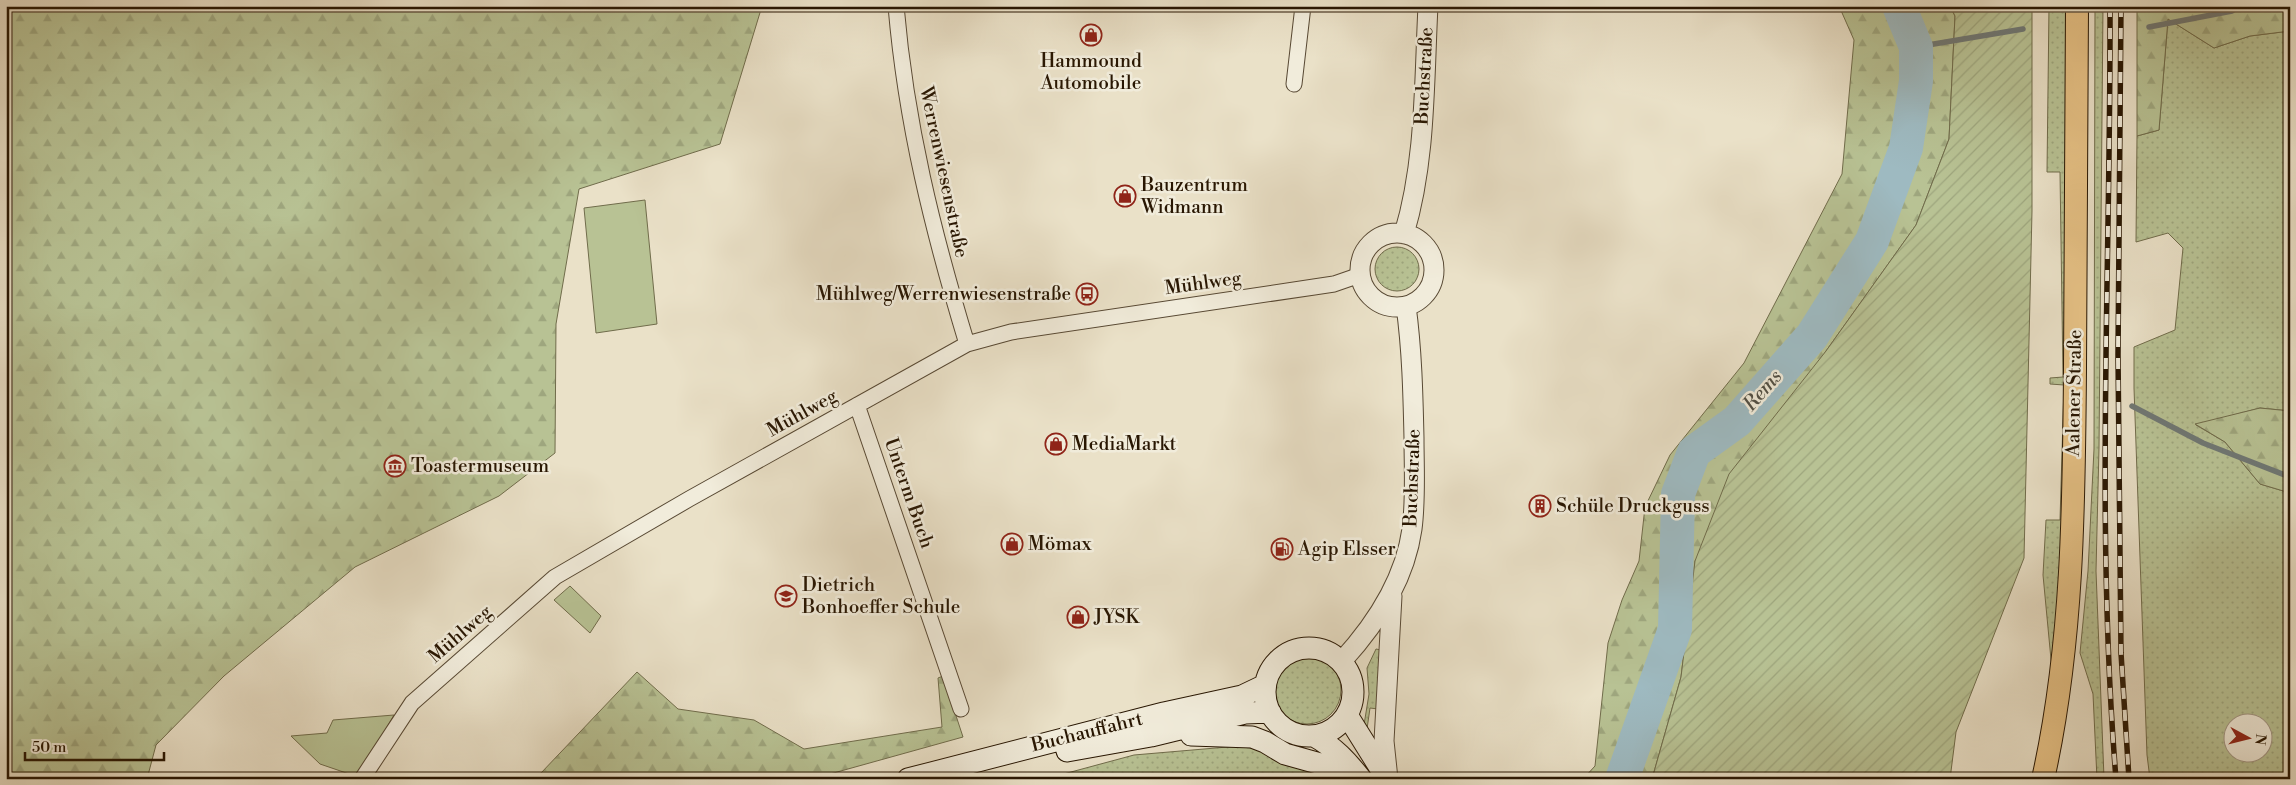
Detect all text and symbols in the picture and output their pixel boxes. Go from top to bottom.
shop icon: Hammound Automobile [1079,23,1103,47]
street label: Buchstraße [1409,26,1439,127]
place label: Hammound Automobile [1040,49,1142,95]
street label: Werrenwiesenstraße [914,83,974,260]
place label: Bauzentrum Widmann [1140,173,1248,219]
shop icon: Bauzentrum Widmann [1113,184,1137,208]
street label: Mühlweg [1163,266,1243,300]
place label: Mühlweg/Werrenwiesenstraße [816,282,1071,306]
bus stop icon: Mühlweg/Werrenwiesenstraße [1075,282,1099,306]
street label: Aalener Straße [2061,329,2087,458]
water label: Rems [1738,365,1788,418]
street label: Mühlweg [763,384,842,442]
street label: Buchstraße [1398,429,1426,528]
shop icon: MediaMarkt [1044,432,1068,456]
place label: MediaMarkt [1072,432,1176,456]
street label: Unterm Buch [879,435,939,551]
museum icon: Toastermuseum [383,454,407,478]
place label: Toastermuseum [411,454,549,478]
building icon: Schüle Druckguss [1528,494,1552,518]
place label: Schüle Druckguss [1556,494,1710,518]
shop icon: Mömax [1000,532,1024,556]
place label: Mömax [1028,532,1092,556]
fuel station icon: Agip Elsser [1270,537,1294,561]
place label: Agip Elsser [1297,537,1396,561]
place label: Dietrich Bonhoeffer Schule [801,573,960,619]
school or university icon: Dietrich Bonhoeffer Schule [774,584,798,608]
street label: Mühlweg [423,600,497,668]
shop icon: JYSK [1066,605,1090,629]
place label: JYSK [1093,605,1140,629]
street label: Buchauffahrt [1028,706,1146,758]
north arrow [2224,712,2274,762]
scale bar [25,730,164,762]
text: N [2250,733,2270,746]
text: 50 m [32,738,66,757]

